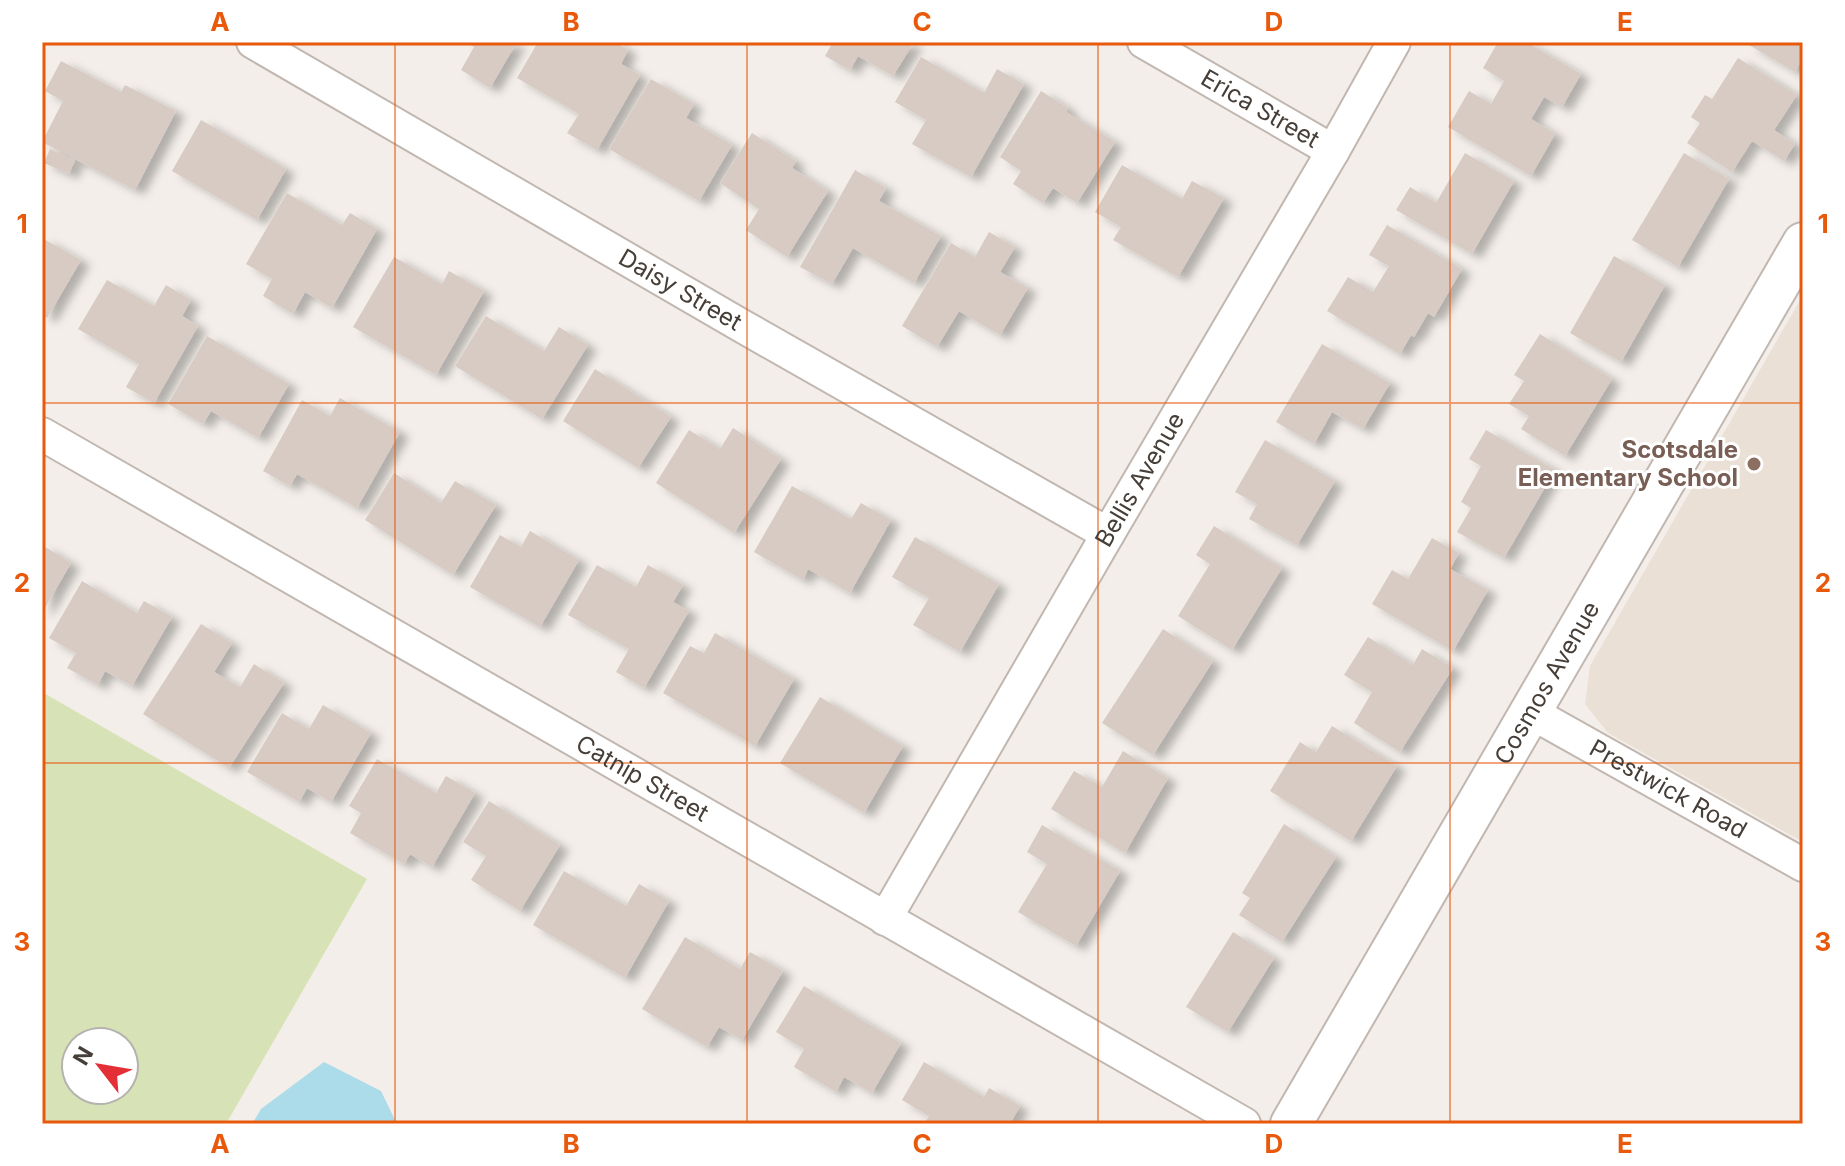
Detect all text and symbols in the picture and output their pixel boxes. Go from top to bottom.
text: A [210,6,230,37]
text: B [562,6,580,37]
text: C [912,6,932,37]
text: D [1265,6,1283,37]
text: E [1617,6,1633,37]
street label: Erica Street [1196,63,1325,154]
text: 1 [16,208,28,239]
text: 1 [1817,208,1829,239]
street label: Daisy Street [614,243,747,337]
street label: Bellis Avenue [1089,407,1190,552]
place label: Scotsdale Elementary School [1518,435,1738,492]
marker: Scotsdale Elementary School [1745,455,1763,473]
text: 2 [14,567,30,598]
text: 2 [1815,567,1831,598]
street label: Cosmos Avenue [1488,596,1606,770]
street label: Catnip Street [571,729,714,828]
street label: Prestwick Road [1585,733,1752,845]
text: 3 [14,926,30,957]
text: 3 [1815,926,1831,957]
north arrow [60,1026,140,1106]
text: N [67,1042,98,1070]
text: A [210,1128,230,1159]
text: B [562,1128,580,1159]
text: C [912,1128,932,1159]
text: D [1265,1128,1283,1159]
text: E [1617,1128,1633,1159]

